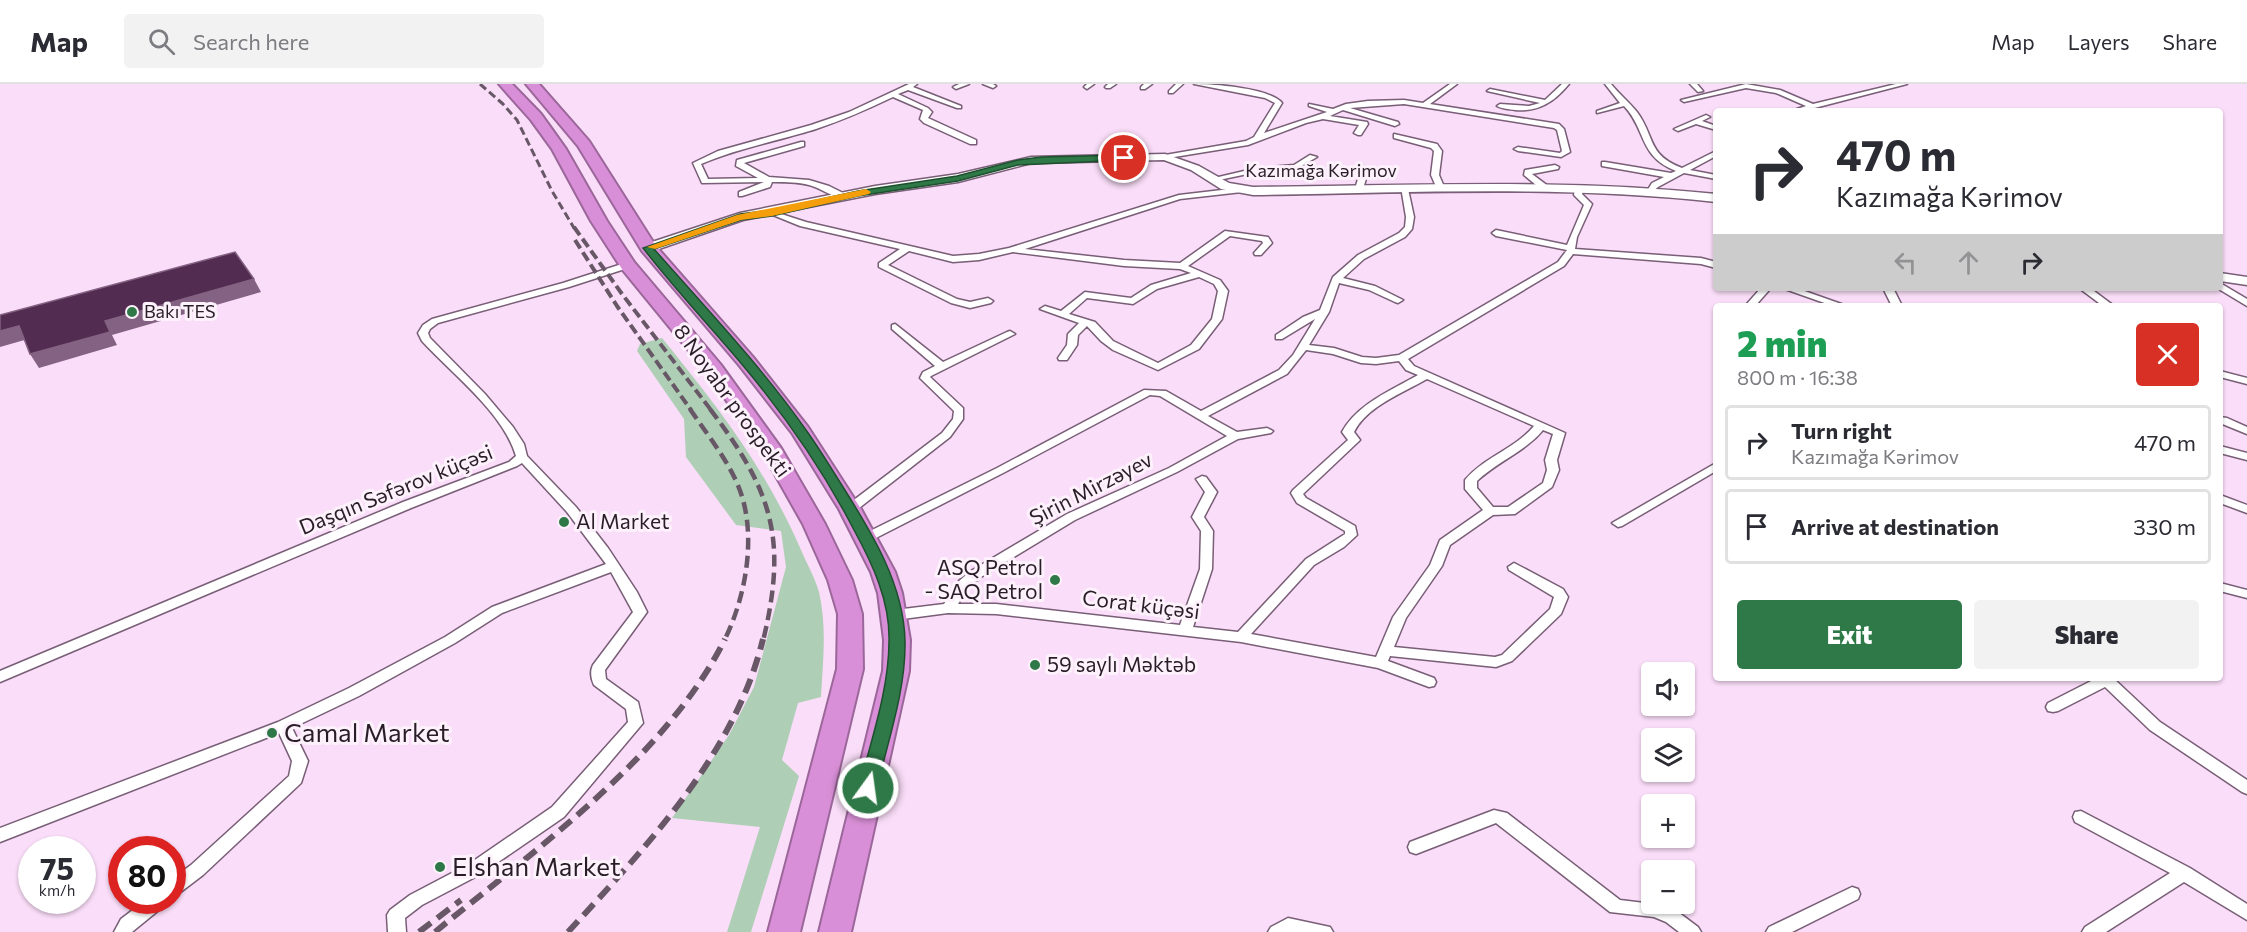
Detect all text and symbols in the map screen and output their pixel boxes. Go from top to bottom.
search box [124,14,544,68]
text: Map [30,24,88,58]
icon: search [145,25,178,58]
text: Search here [193,28,309,55]
text: Map [1991,29,2035,54]
text: Layers [2068,29,2130,54]
text: Share [2163,29,2217,54]
text: 470 m [1836,128,1956,180]
pin [1098,132,1149,183]
icon: right [1737,132,1815,210]
icon: arrive [1107,141,1140,174]
street label: Kazımağa Kərimov [1245,159,1397,181]
text: Kazımağa Kərimov [1836,180,2063,213]
icon: left [1889,246,1922,279]
icon: ahead [1952,246,1985,279]
icon: right [2015,246,2048,279]
place label: Bakı TES [144,300,216,322]
marker: Bakı TES [125,305,139,319]
street label: 8 Noyabr prospekti [669,319,797,481]
text: 2 min [1737,320,1827,364]
button: close [2136,323,2199,386]
text: 800 m · 16:38 [1737,365,1858,389]
text: Turn right [1791,417,1892,444]
icon: right [1740,426,1773,459]
text: 470 m [2134,429,2196,456]
street label: Daşqın Səfərov küçəsi [295,438,496,539]
text: Kazımağa Kərimov [1791,444,1959,468]
street label: Şirin Mirzəyev [1025,446,1156,529]
place label: Al Market [576,508,670,533]
icon: arrive [1740,510,1773,543]
text: Arrive at destination [1791,513,1999,540]
text: 330 m [2133,513,2196,540]
marker: Al Market [557,515,571,529]
place label: ASQ Petrol - SAQ Petrol [924,554,1043,603]
marker: ASQ Petrol - SAQ Petrol [1048,573,1062,587]
street label: Corat küçəsi [1081,584,1201,623]
button: Exit [1737,600,1962,669]
button: Share [1974,600,2199,669]
place label: 59 saylı Məktəb [1047,651,1196,676]
marker: 59 saylı Məktəb [1028,658,1042,672]
map controls [1641,662,1695,914]
button: sound [1641,662,1695,716]
place label: Camal Market [284,716,450,747]
marker: Camal Market [265,726,279,740]
button: layers [1641,728,1695,782]
position arrow [836,756,900,820]
button: + [1641,794,1695,848]
speed limit sign: 80 [108,836,186,914]
text: 75 [40,849,74,886]
place label: Elshan Market [452,850,621,881]
marker: Elshan Market [433,860,447,874]
button: − [1641,860,1695,914]
text: km/h [39,881,75,899]

